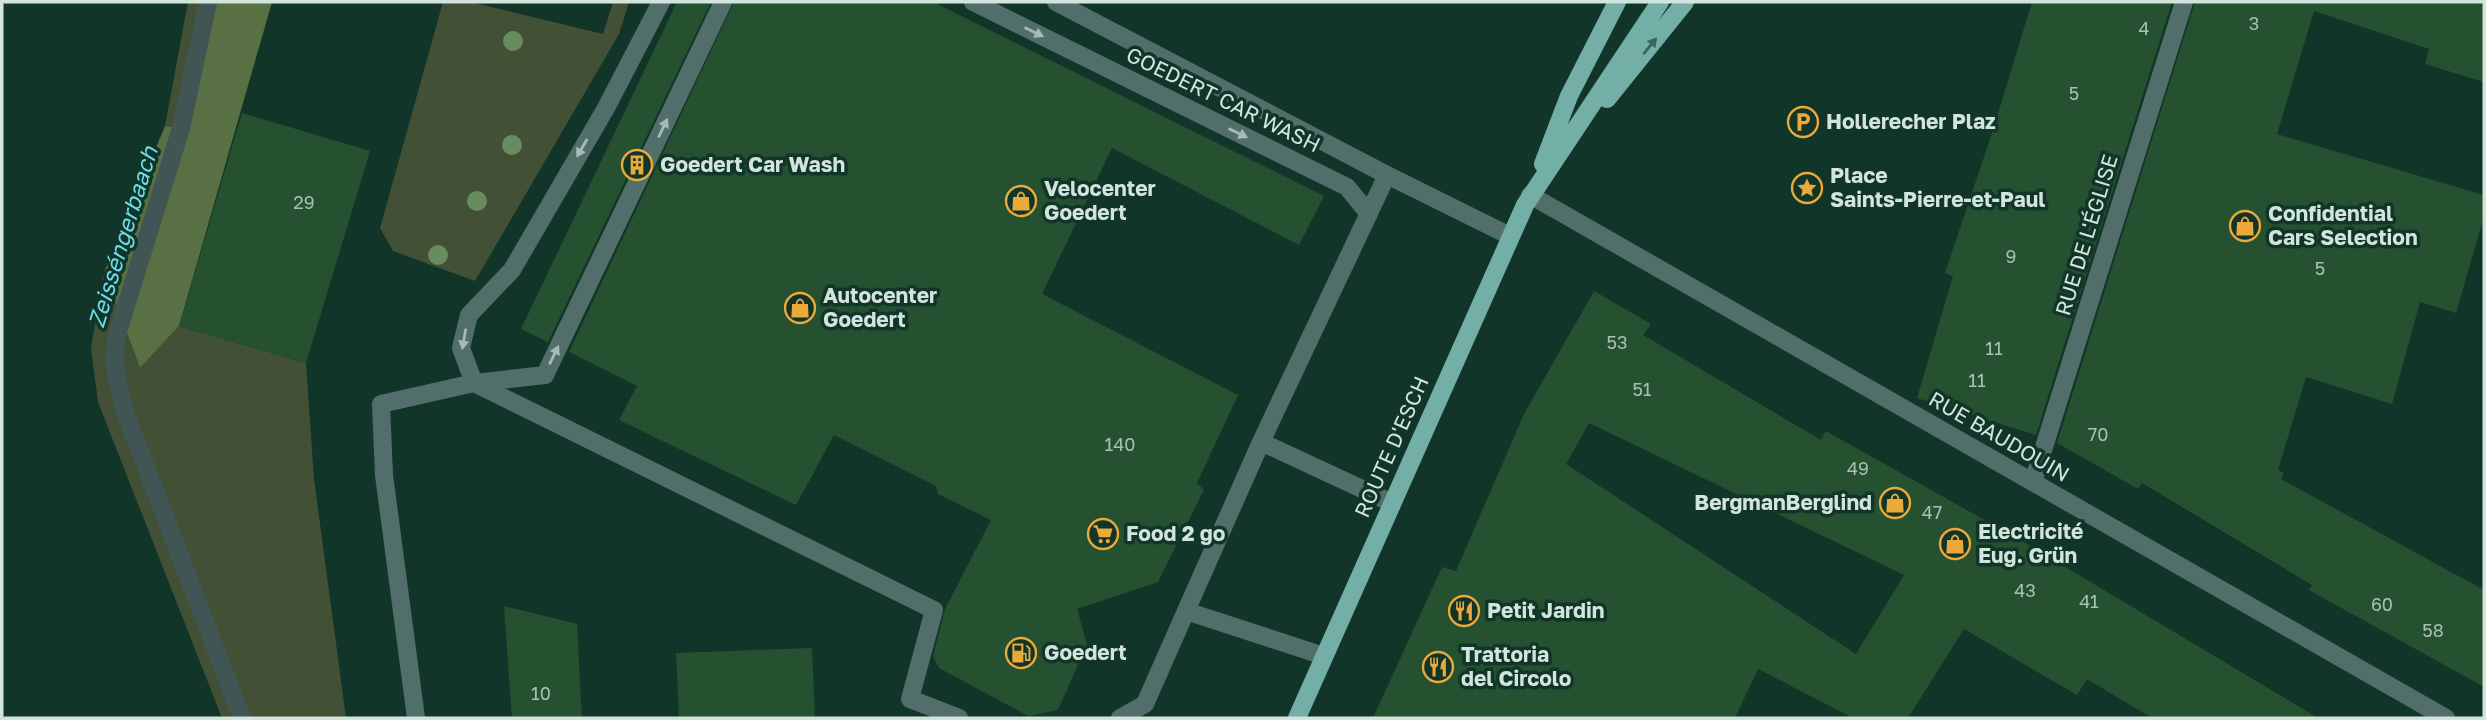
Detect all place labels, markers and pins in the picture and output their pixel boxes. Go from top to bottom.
parking icon: Hollerecher Plaz [1786,105,1820,139]
place label: Hollerecher Plaz [1826,108,1996,134]
building icon: Goedert Car Wash [620,148,654,182]
place label: Goedert Car Wash [660,151,845,177]
place label: Place Saints-Pierre-et-Paul [1830,162,2045,212]
place icon: Place Saints-Pierre-et-Paul [1790,171,1824,205]
place label: Velocenter Goedert [1044,175,1156,225]
shop icon: Velocenter Goedert [1004,184,1038,218]
place label: Confidential Cars Selection [2268,200,2418,250]
shop icon: Confidential Cars Selection [2228,209,2262,243]
place label: Autocenter Goedert [823,282,937,332]
shop icon: Autocenter Goedert [783,291,817,325]
shop icon: BergmanBerglind [1878,486,1912,520]
place label: BergmanBerglind [1694,489,1872,515]
supermarket icon: Food 2 go [1086,517,1120,551]
place label: Electricité Eug. Grün [1978,518,2083,568]
place label: Food 2 go [1126,520,1225,546]
shop icon: Electricité Eug. Grün [1938,527,1972,561]
restaurant icon: Petit Jardin [1447,594,1481,628]
place label: Petit Jardin [1487,597,1604,623]
fuel station icon: Goedert [1004,636,1038,670]
place label: Goedert [1044,639,1127,665]
place label: Trattoria del Circolo [1461,641,1571,691]
restaurant icon: Trattoria del Circolo [1421,650,1455,684]

